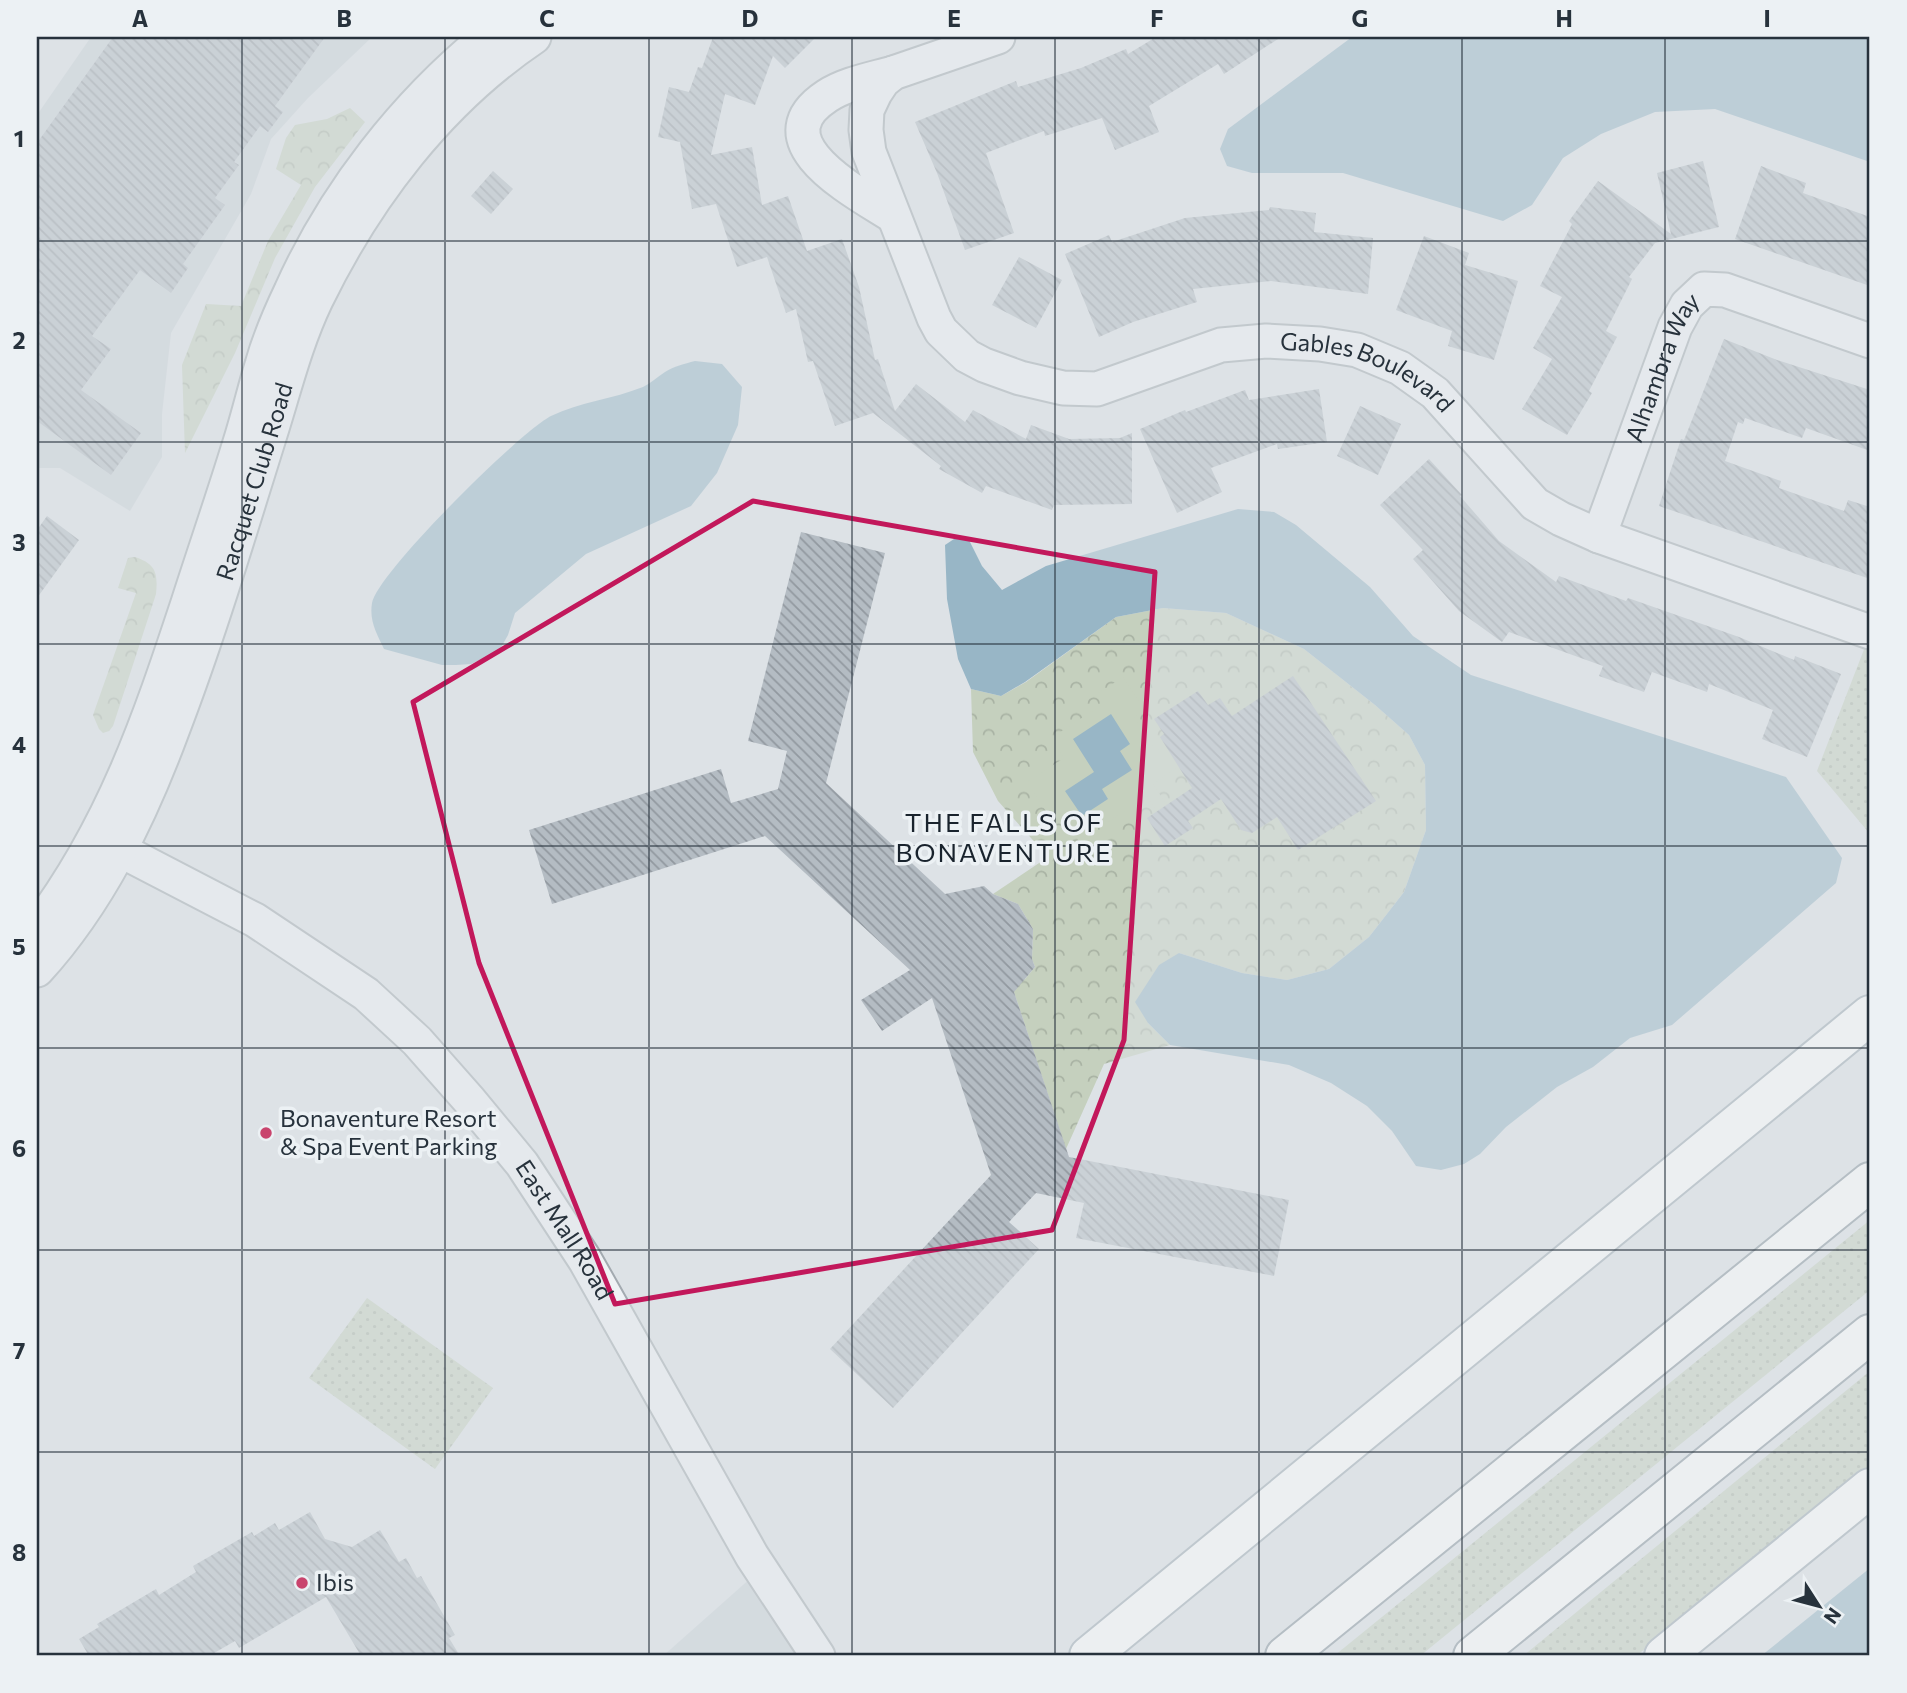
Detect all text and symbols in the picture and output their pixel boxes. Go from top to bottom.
text: A [132,4,149,32]
text: B [336,4,352,32]
text: C [539,4,555,32]
text: D [742,4,759,32]
text: E [947,4,961,32]
text: F [1150,4,1164,32]
text: G [1352,4,1368,32]
text: H [1555,4,1573,32]
text: I [1763,4,1771,32]
text: 1 [14,124,24,152]
street label: Alhambra Way [1618,285,1705,446]
text: 2 [12,326,26,354]
street label: Gables Boulevard [1279,326,1461,417]
street label: Racquet Club Road [209,379,298,584]
text: 3 [12,528,26,556]
text: 4 [12,730,26,758]
district label: THE FALLS OF BONAVENTURE [895,806,1113,867]
text: 5 [12,932,26,960]
place label: Bonaventure Resort & Spa Event Parking [280,1103,497,1160]
marker: Bonaventure Resort & Spa Event Parking [258,1125,274,1141]
text: 6 [12,1134,26,1162]
street label: East Mall Road [510,1154,620,1305]
text: 7 [13,1336,25,1364]
text: 8 [12,1538,26,1566]
place label: Ibis [316,1567,354,1596]
north arrow [1784,1570,1854,1640]
marker: Ibis [294,1575,310,1591]
text: N [1820,1604,1847,1629]

